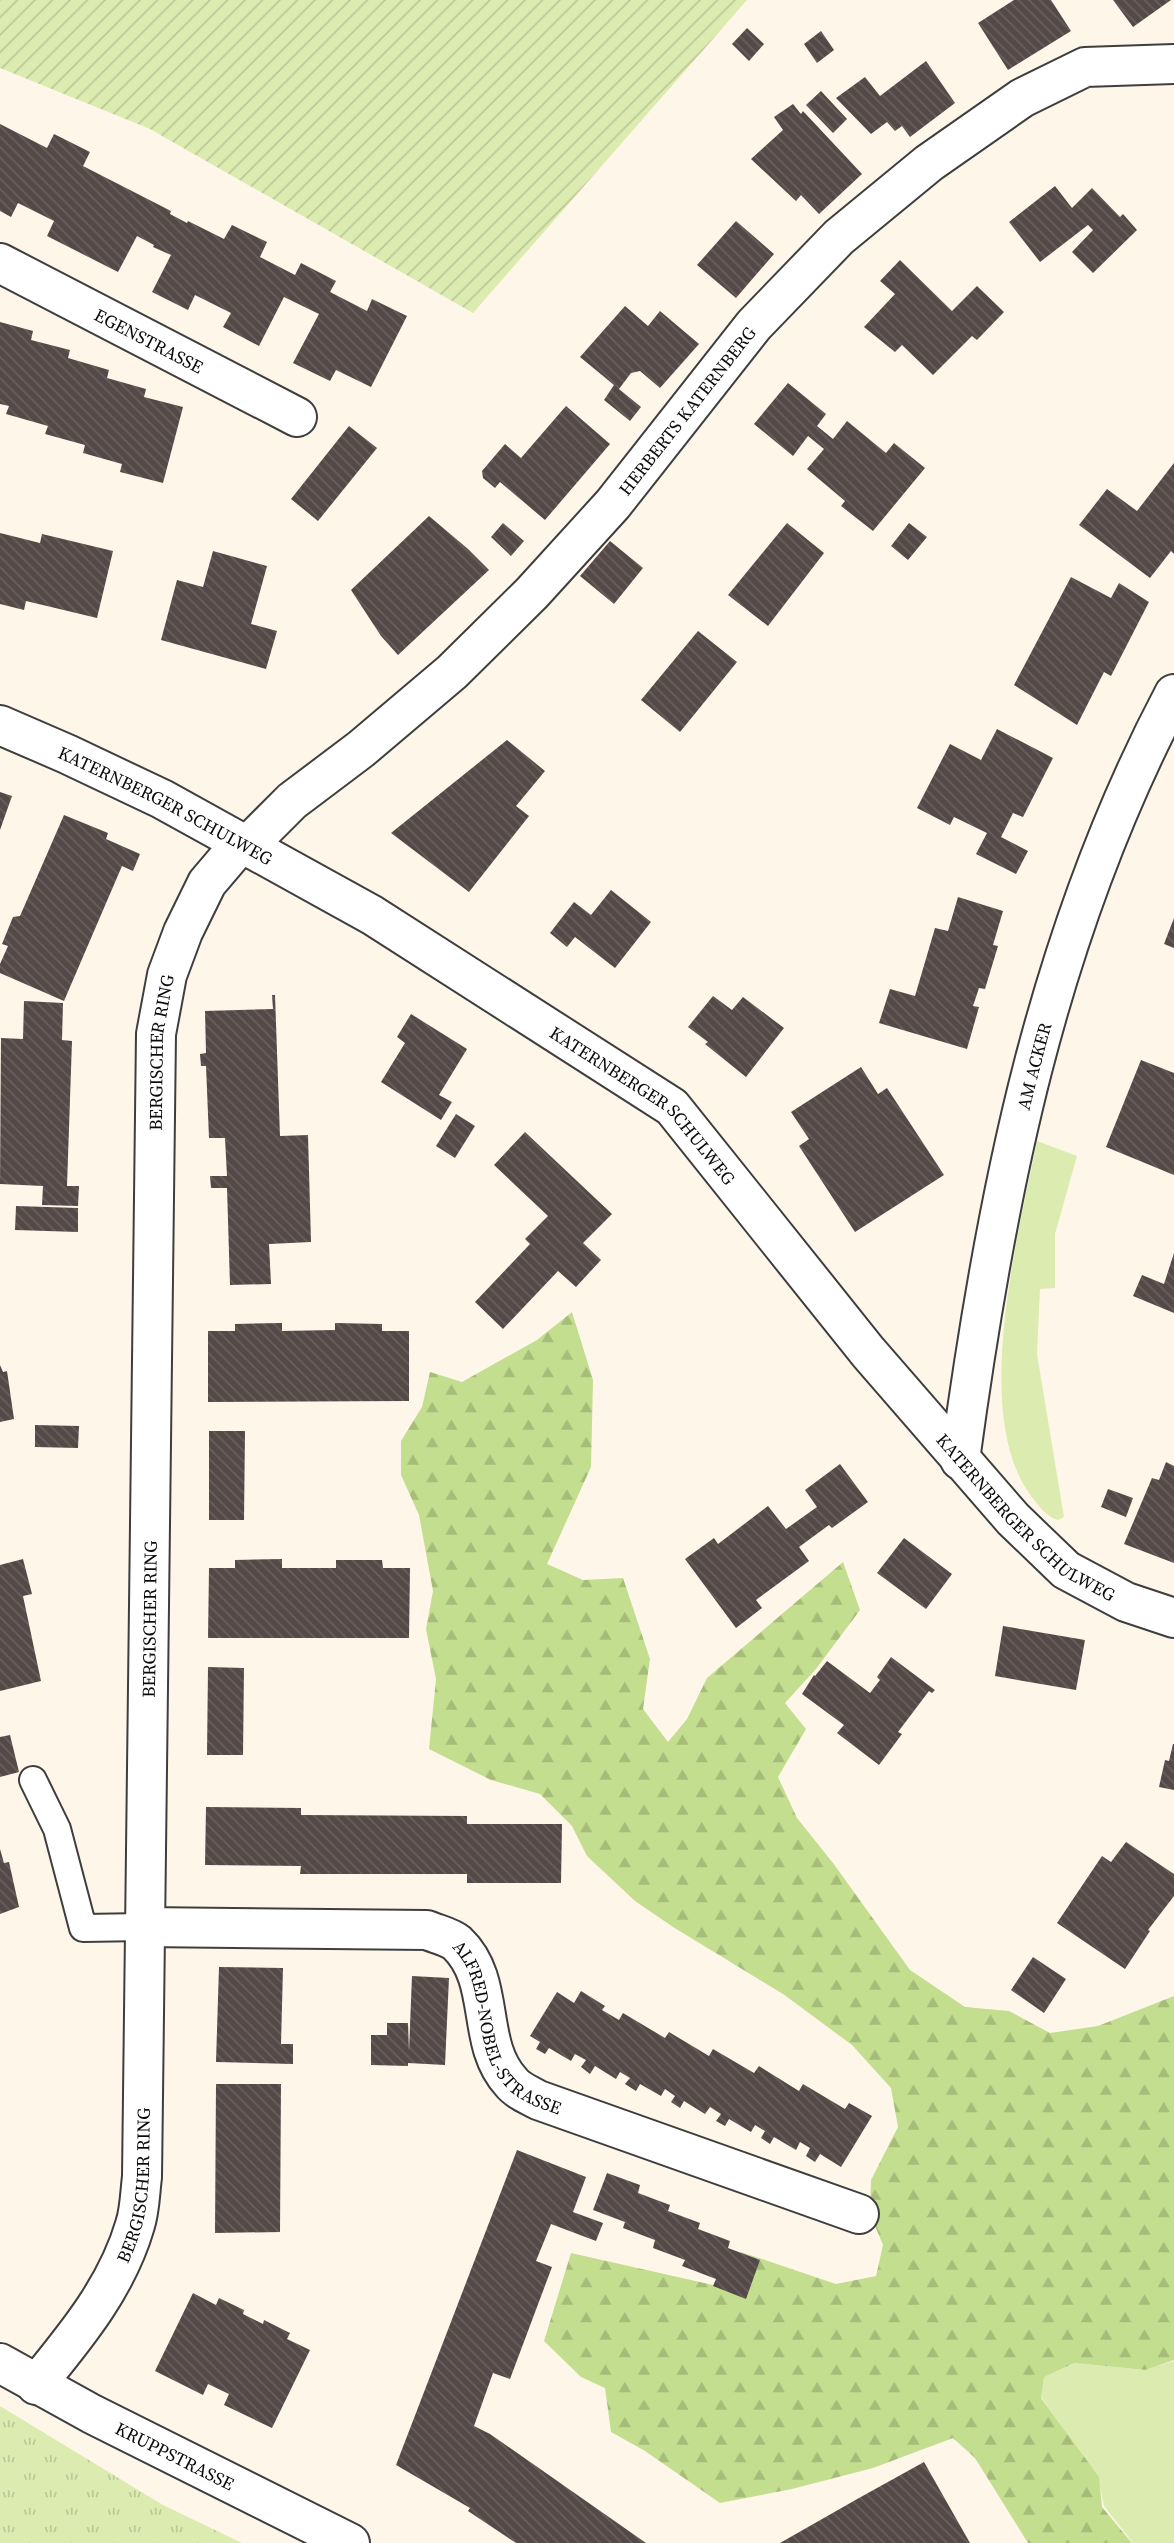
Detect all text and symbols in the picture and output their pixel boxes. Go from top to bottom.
street label: EGENSTRASSE [90,302,208,379]
street label: HERBERTS KATERNBERG [612,321,761,500]
street label: KATERNBERGER SCHULWEG [54,739,278,870]
street label: BERGISCHER RING [142,972,179,1131]
street label: AM ACKER [1010,1019,1057,1112]
street label: KATERNBERGER SCHULWEG [545,1020,742,1190]
street label: KATERNBERGER SCHULWEG [931,1427,1120,1607]
street label: BERGISCHER RING [135,1540,162,1698]
street label: ALFRED-NOBEL-STRASSE [448,1934,565,2120]
street label: BERGISCHER RING [110,2107,155,2267]
street label: KRUPPSTRASSE [111,2415,239,2496]

